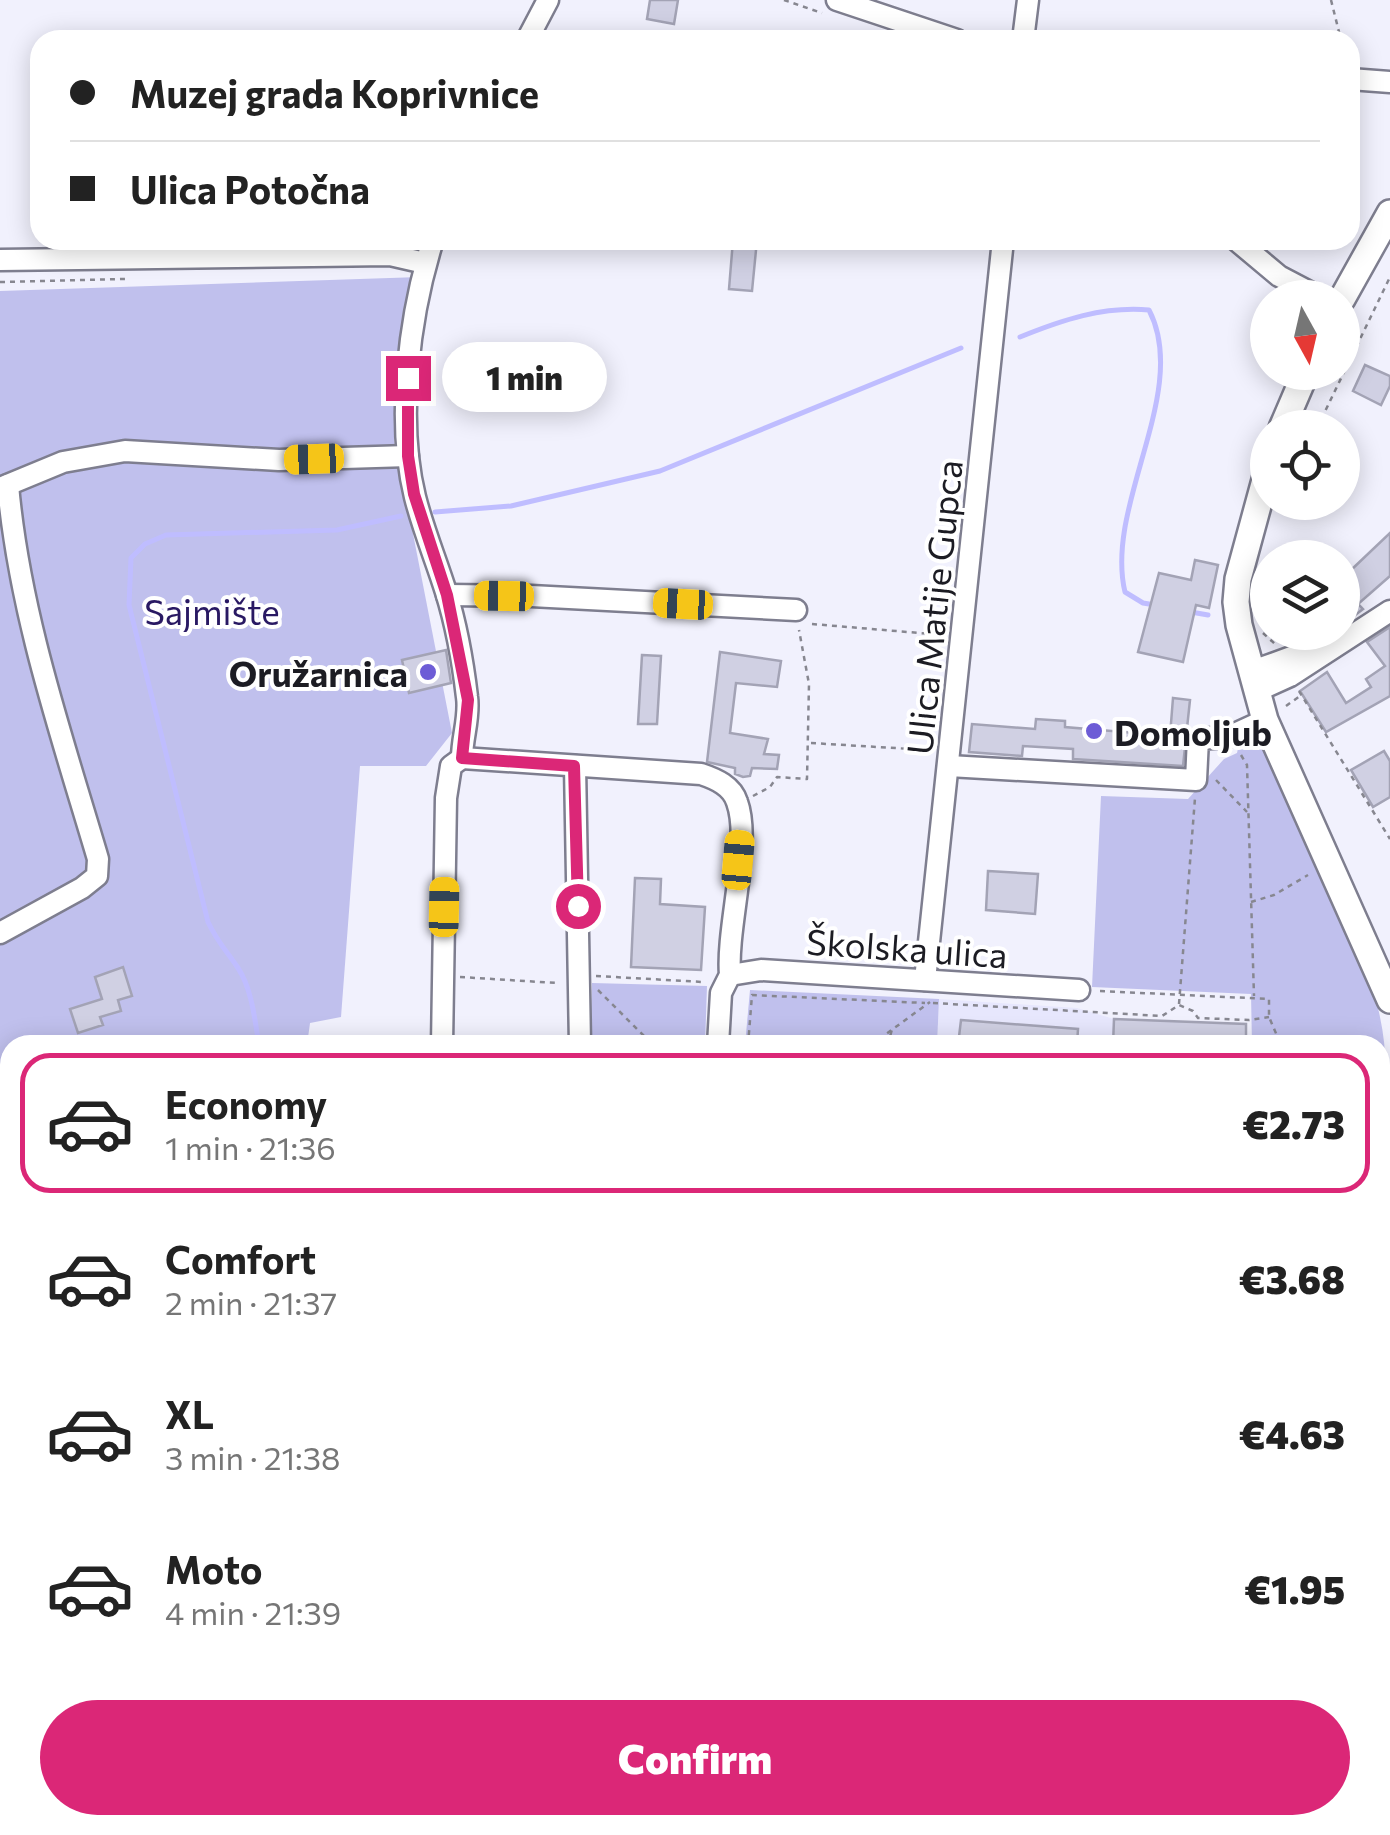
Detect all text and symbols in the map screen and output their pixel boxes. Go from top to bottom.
text: Muzej grada Koprivnice [130,69,539,116]
text: Ulica Potočna [130,165,370,212]
north arrow [1250,280,1360,390]
map controls [1250,280,1360,650]
callout: 1 min [443,343,608,413]
route end [386,356,431,401]
text: 1 min [486,357,563,397]
button: locate [1250,410,1360,520]
car [283,443,345,475]
street label: Ulica Matije Gupca [896,457,970,757]
button: layers [1250,540,1360,650]
car [474,580,534,612]
car [652,587,714,621]
park label: Sajmište [144,589,280,632]
place label: Oružarnica [229,651,408,694]
marker: Oružarnica [417,661,439,683]
place label: Domoljub [1114,710,1272,753]
marker: Domoljub [1083,720,1105,742]
car [720,829,756,891]
car [428,877,460,937]
route start [556,884,601,929]
street label: Školska ulica [805,919,1009,975]
icon: car [45,1078,135,1168]
text: Economy [165,1080,327,1127]
text: €2.73 [1242,1100,1345,1147]
text: 1 min · 21:36 [165,1127,336,1167]
icon: car [45,1233,135,1323]
text: Comfort [165,1235,316,1282]
text: €3.68 [1239,1255,1345,1302]
text: 2 min · 21:37 [165,1282,337,1322]
icon: car [45,1388,135,1478]
text: XL [165,1390,214,1437]
text: €4.63 [1239,1410,1345,1457]
text: 3 min · 21:38 [165,1437,340,1477]
icon: car [45,1543,135,1633]
text: Moto [165,1545,263,1592]
text: €1.95 [1244,1565,1345,1612]
text: 4 min · 21:39 [165,1592,341,1632]
button: Confirm [40,1700,1350,1815]

